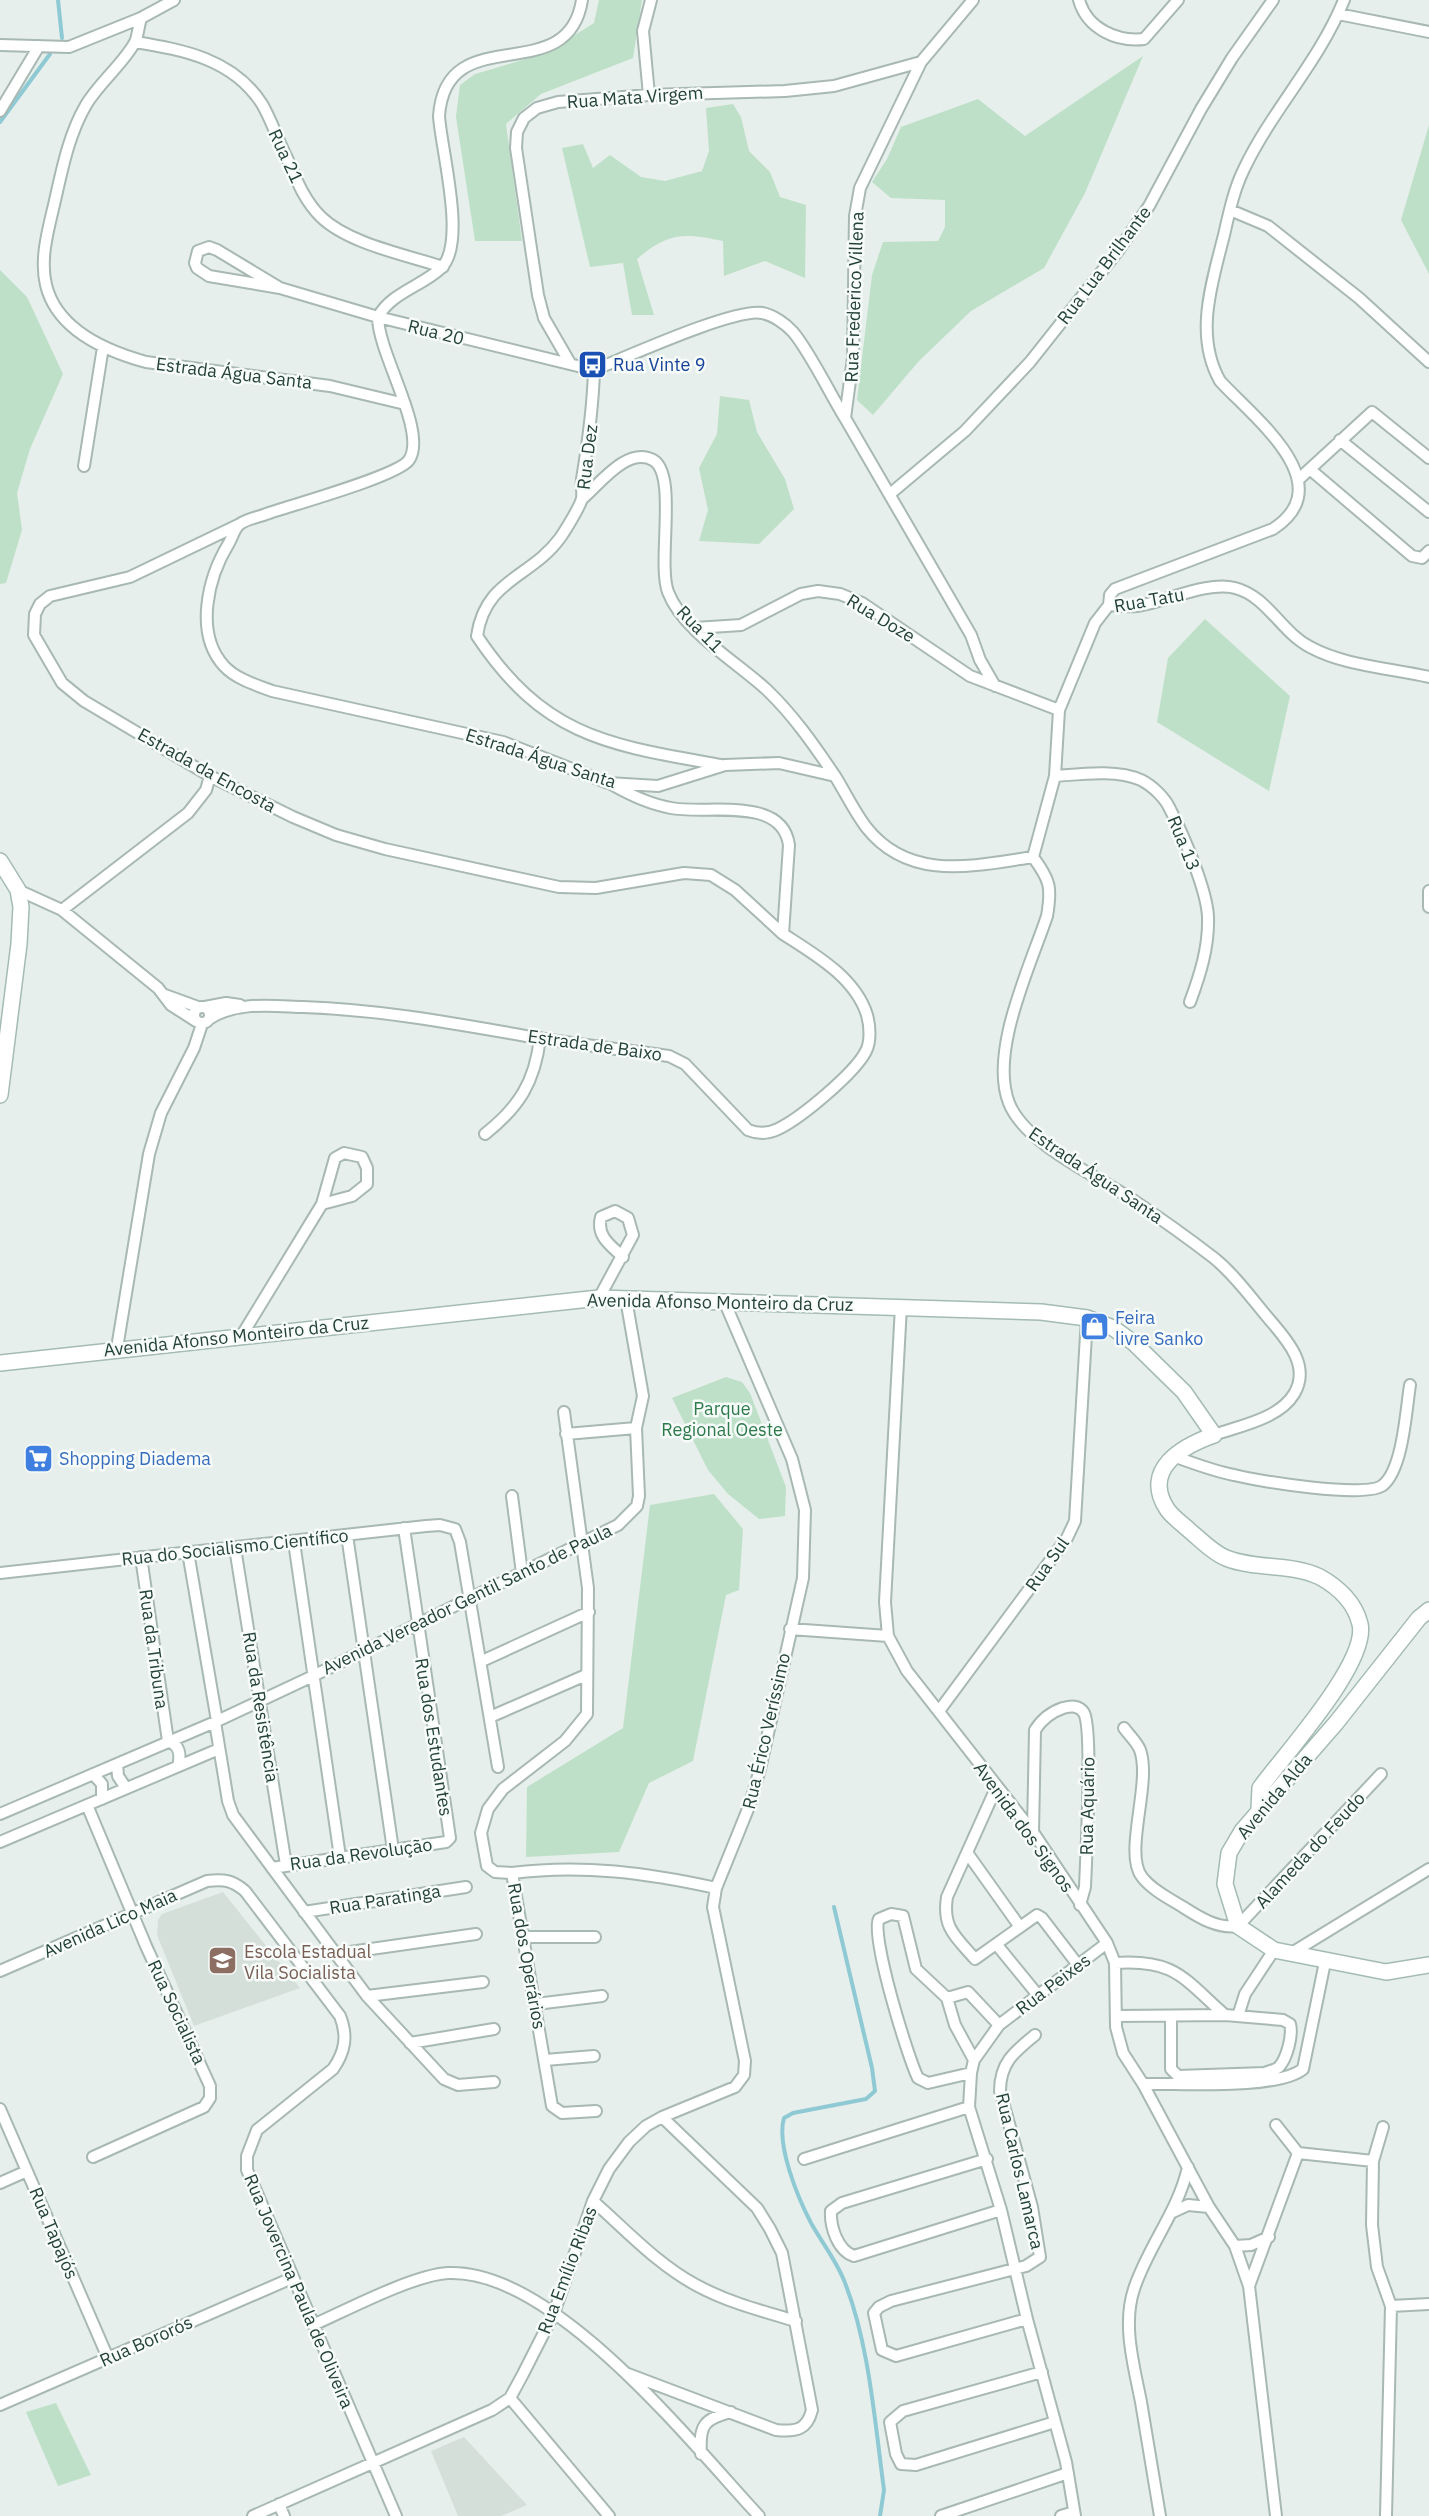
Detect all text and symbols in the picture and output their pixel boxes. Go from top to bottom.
street label: Rua Mata Virgem [566,81,704,113]
street label: Rua 21 [263,125,309,187]
street label: Rua Lua Brilhante [1052,201,1156,329]
street label: Rua Frederico Villena [840,211,868,383]
street label: Rua 20 [405,314,467,350]
bus stop icon: Rua Vinte 9 [576,348,608,380]
street label: Estrada Água Santa [155,352,314,394]
place label: Rua Vinte 9 [613,353,705,376]
street label: Rua Dez [572,423,602,491]
street label: Rua Tatu [1112,583,1186,617]
street label: Rua Doze [843,589,919,647]
street label: Rua 11 [672,600,728,658]
street label: Estrada da Encosta [134,722,280,818]
street label: Estrada Água Santa [463,723,620,793]
street label: Rua 13 [1163,812,1205,874]
street label: Estrada de Baixo [526,1024,664,1066]
street label: Estrada Água Santa [1024,1122,1168,1229]
street label: Avenida Afonso Monteiro da Cruz [587,1288,853,1316]
place label: Feira livre Sanko [1115,1306,1203,1350]
street label: Avenida Afonso Monteiro da Cruz [102,1311,370,1361]
shop icon: Feira livre Sanko [1078,1311,1110,1343]
park label: Parque Regional Oeste [661,1397,783,1441]
supermarket icon: Shopping Diadema [22,1442,54,1474]
place label: Shopping Diadema [59,1447,211,1470]
street label: Avenida Vereador Gentil Santo de Paula [318,1518,616,1679]
street label: Rua do Socialismo Científico [120,1524,350,1570]
street label: Rua Sul [1020,1532,1074,1596]
street label: Rua da Tribuna [134,1587,174,1711]
street label: Rua da Resistência [238,1630,284,1784]
street label: Rua Érico Veríssimo [737,1651,795,1811]
street label: Rua dos Estudantes [410,1656,458,1818]
street label: Avenida Alda [1231,1748,1317,1844]
street label: Avenida dos Signos [969,1757,1079,1897]
street label: Rua Aquário [1075,1757,1099,1855]
street label: Alameda do Feudo [1250,1787,1370,1913]
street label: Rua da Revolução [288,1833,434,1875]
street label: Rua Paratinga [328,1879,443,1919]
street label: Rua dos Operários [503,1881,551,2031]
street label: Avenida Lico Maia [40,1883,181,1963]
place label: Escola Estadual Vila Socialista [244,1940,371,1984]
school or university icon: Escola Estadual Vila Socialista [207,1945,239,1977]
street label: Rua Peixes [1011,1948,1095,2020]
street label: Rua Socialista [143,1956,212,2069]
street label: Rua Carlos Lamarca [991,2090,1049,2252]
street label: Rua Jovercina Paula de Oliveira [239,2170,359,2412]
street label: Rua Tapajós [24,2184,84,2282]
street label: Rua Emílio Ribas [532,2203,602,2337]
street label: Rua Bororós [96,2310,196,2372]

